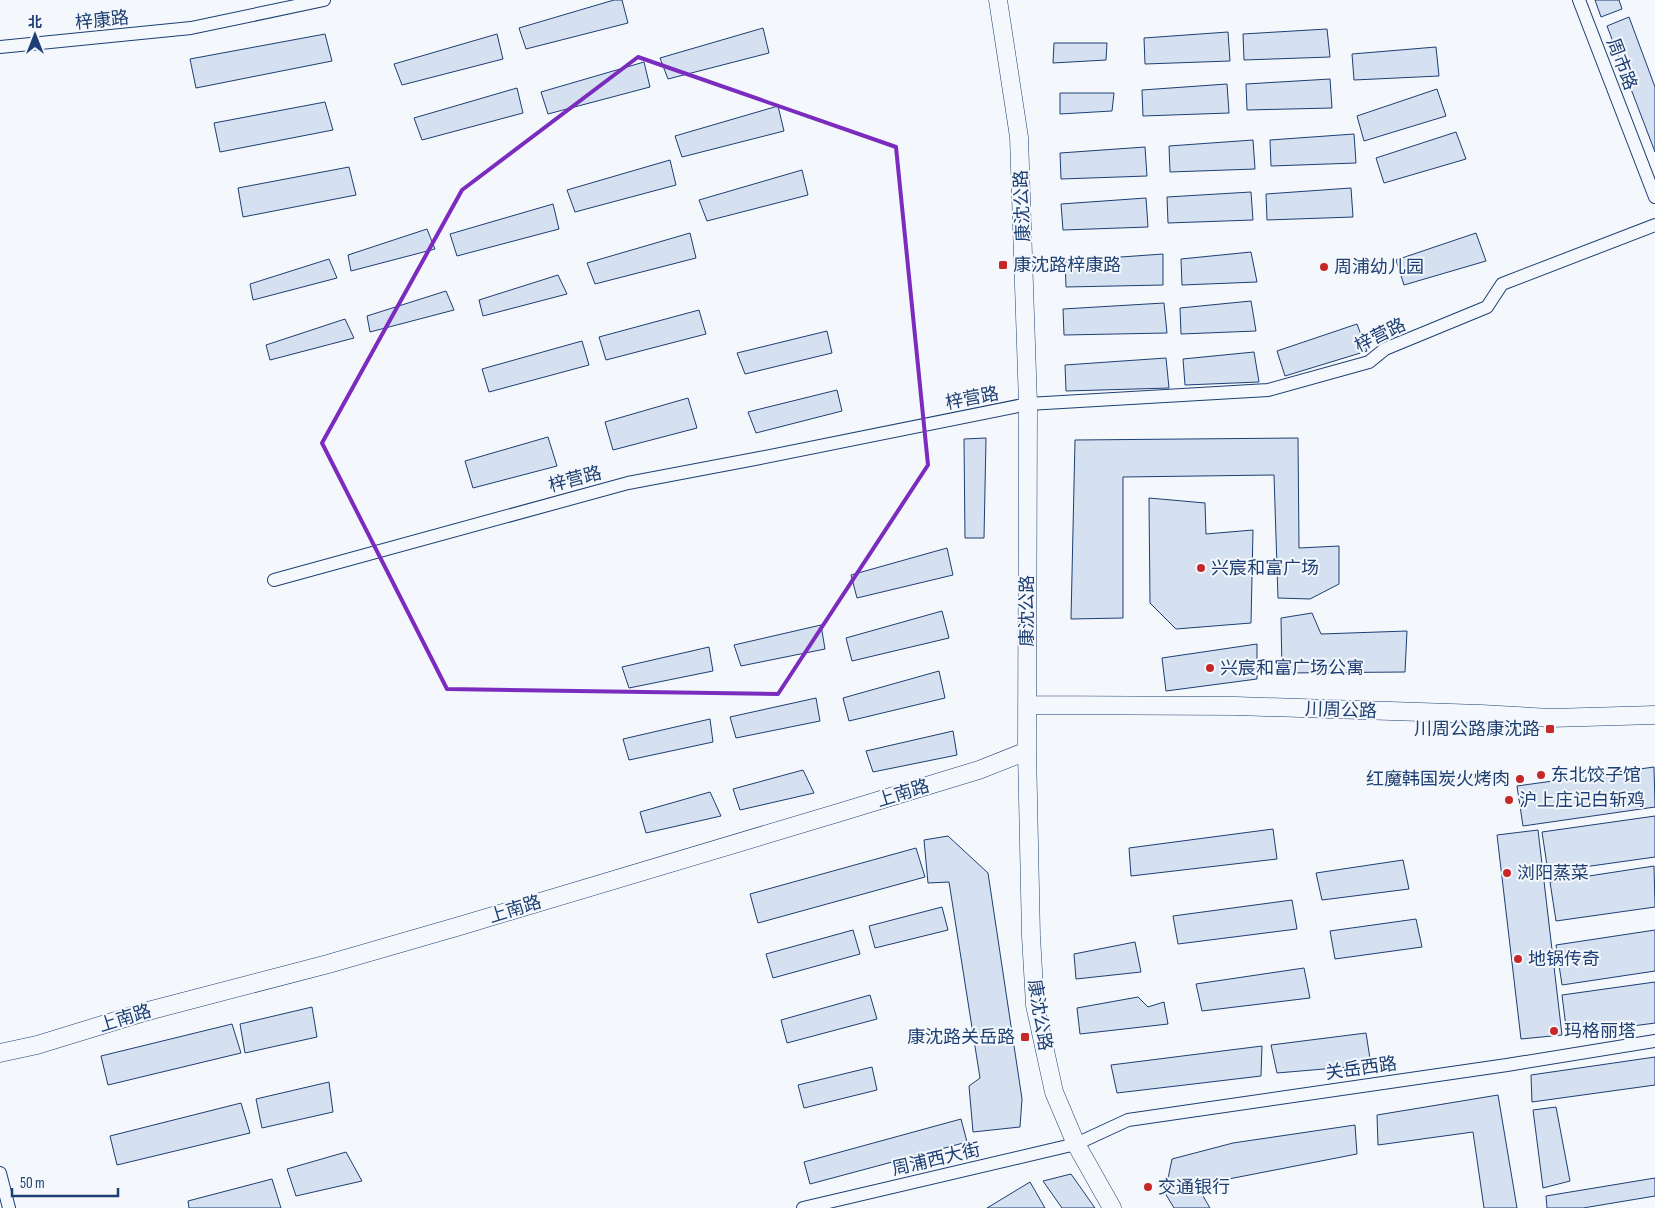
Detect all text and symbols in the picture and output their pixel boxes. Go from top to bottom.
street label: 梓康路 [74,7,130,34]
north arrow [10,10,60,60]
text: 北 [28,14,42,31]
street label: 周市路 [1602,35,1641,93]
street label: 康沈公路 [1011,170,1034,242]
place label: 康沈路梓康路 [1013,255,1121,276]
place label: 周浦幼儿园 [1334,257,1424,278]
marker: 康沈路梓康路 [997,259,1009,271]
marker: 周浦幼儿园 [1318,261,1330,273]
street label: 梓营路 [1351,314,1409,357]
street label: 梓营路 [944,383,1001,414]
street label: 梓营路 [546,462,604,497]
place label: 兴宸和富广场 [1211,558,1319,579]
marker: 兴宸和富广场 [1195,562,1207,574]
street label: 康沈公路 [1017,575,1038,647]
place label: 兴宸和富广场公寓 [1220,658,1364,679]
marker: 兴宸和富广场公寓 [1204,662,1216,674]
street label: 川周公路 [1305,699,1377,722]
place label: 川周公路康沈路 [1414,719,1540,740]
marker: 川周公路康沈路 [1544,723,1556,735]
place label: 东北饺子馆 [1551,765,1641,786]
place label: 红魔韩国炭火烤肉 [1366,769,1510,790]
marker: 东北饺子馆 [1535,769,1547,781]
marker: 红魔韩国炭火烤肉 [1514,773,1526,785]
street label: 上南路 [874,776,932,811]
place label: 沪上庄记白斩鸡 [1519,790,1645,811]
marker: 沪上庄记白斩鸡 [1503,794,1515,806]
place label: 浏阳蒸菜 [1517,863,1589,884]
marker: 浏阳蒸菜 [1501,867,1513,879]
street label: 上南路 [486,892,544,927]
place label: 地锅传奇 [1528,949,1600,970]
marker: 地锅传奇 [1512,953,1524,965]
street label: 康沈公路 [1024,978,1056,1052]
street label: 上南路 [96,1001,154,1036]
place label: 玛格丽塔 [1564,1021,1636,1042]
marker: 玛格丽塔 [1548,1025,1560,1037]
place label: 康沈路关岳路 [907,1027,1015,1048]
marker: 康沈路关岳路 [1019,1031,1031,1043]
street label: 关岳西路 [1324,1053,1398,1084]
street label: 周浦西大街 [890,1139,982,1180]
scale bar [12,1166,119,1198]
text: 50 m [20,1174,45,1193]
place label: 交通银行 [1158,1177,1230,1198]
marker: 交通银行 [1142,1181,1154,1193]

